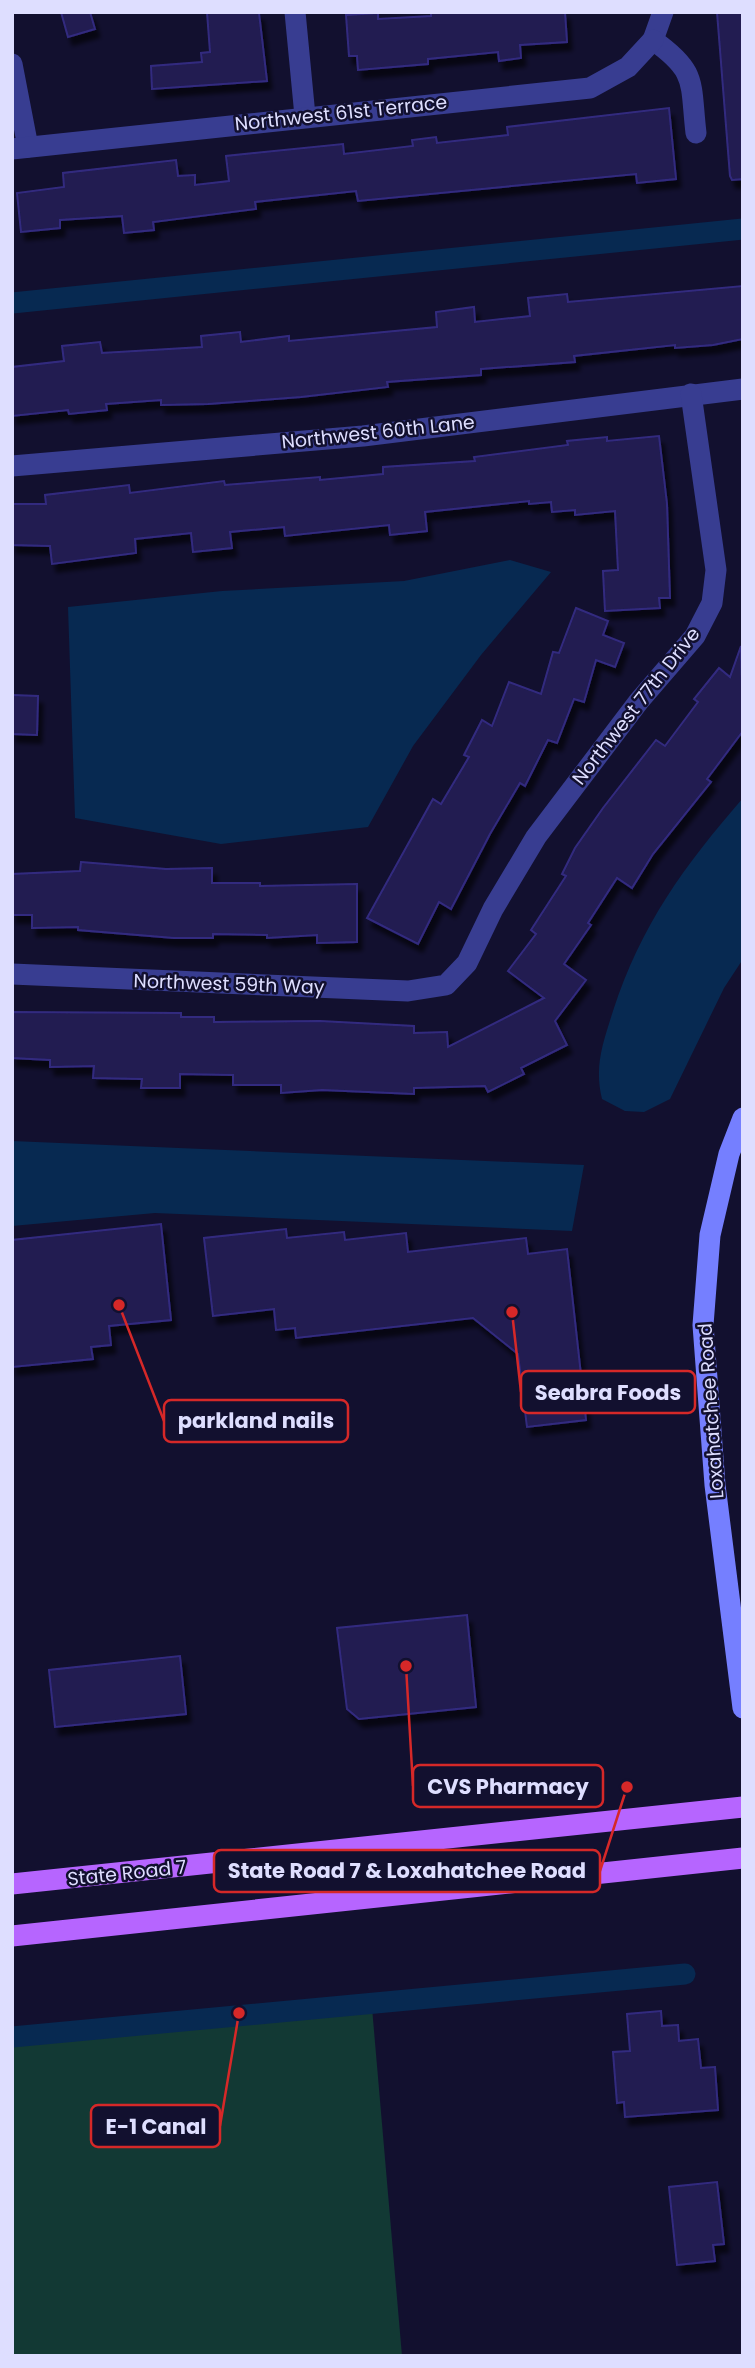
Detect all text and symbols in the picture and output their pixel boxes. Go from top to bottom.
street label: Northwest 61st Terrace [233,88,449,138]
street label: Northwest 60th Lane [280,408,476,456]
street label: Northwest 77th Drive [566,621,706,791]
street label: Northwest 59th Way [133,967,325,1001]
street label: Loxahatchee Road [691,1322,731,1500]
callout: Seabra Foods [521,1371,695,1413]
text: Seabra Foods [535,1378,681,1407]
callout: parkland nails [164,1400,348,1442]
text: parkland nails [178,1406,334,1435]
callout: CVS Pharmacy [413,1765,603,1807]
text: CVS Pharmacy [427,1772,590,1801]
callout: State Road 7 & Loxahatchee Road [214,1850,600,1892]
street label: State Road 7 [66,1853,188,1893]
text: State Road 7 & Loxahatchee Road [228,1856,586,1885]
callout: E-1 Canal [91,2105,220,2147]
text: E-1 Canal [106,2112,206,2141]

